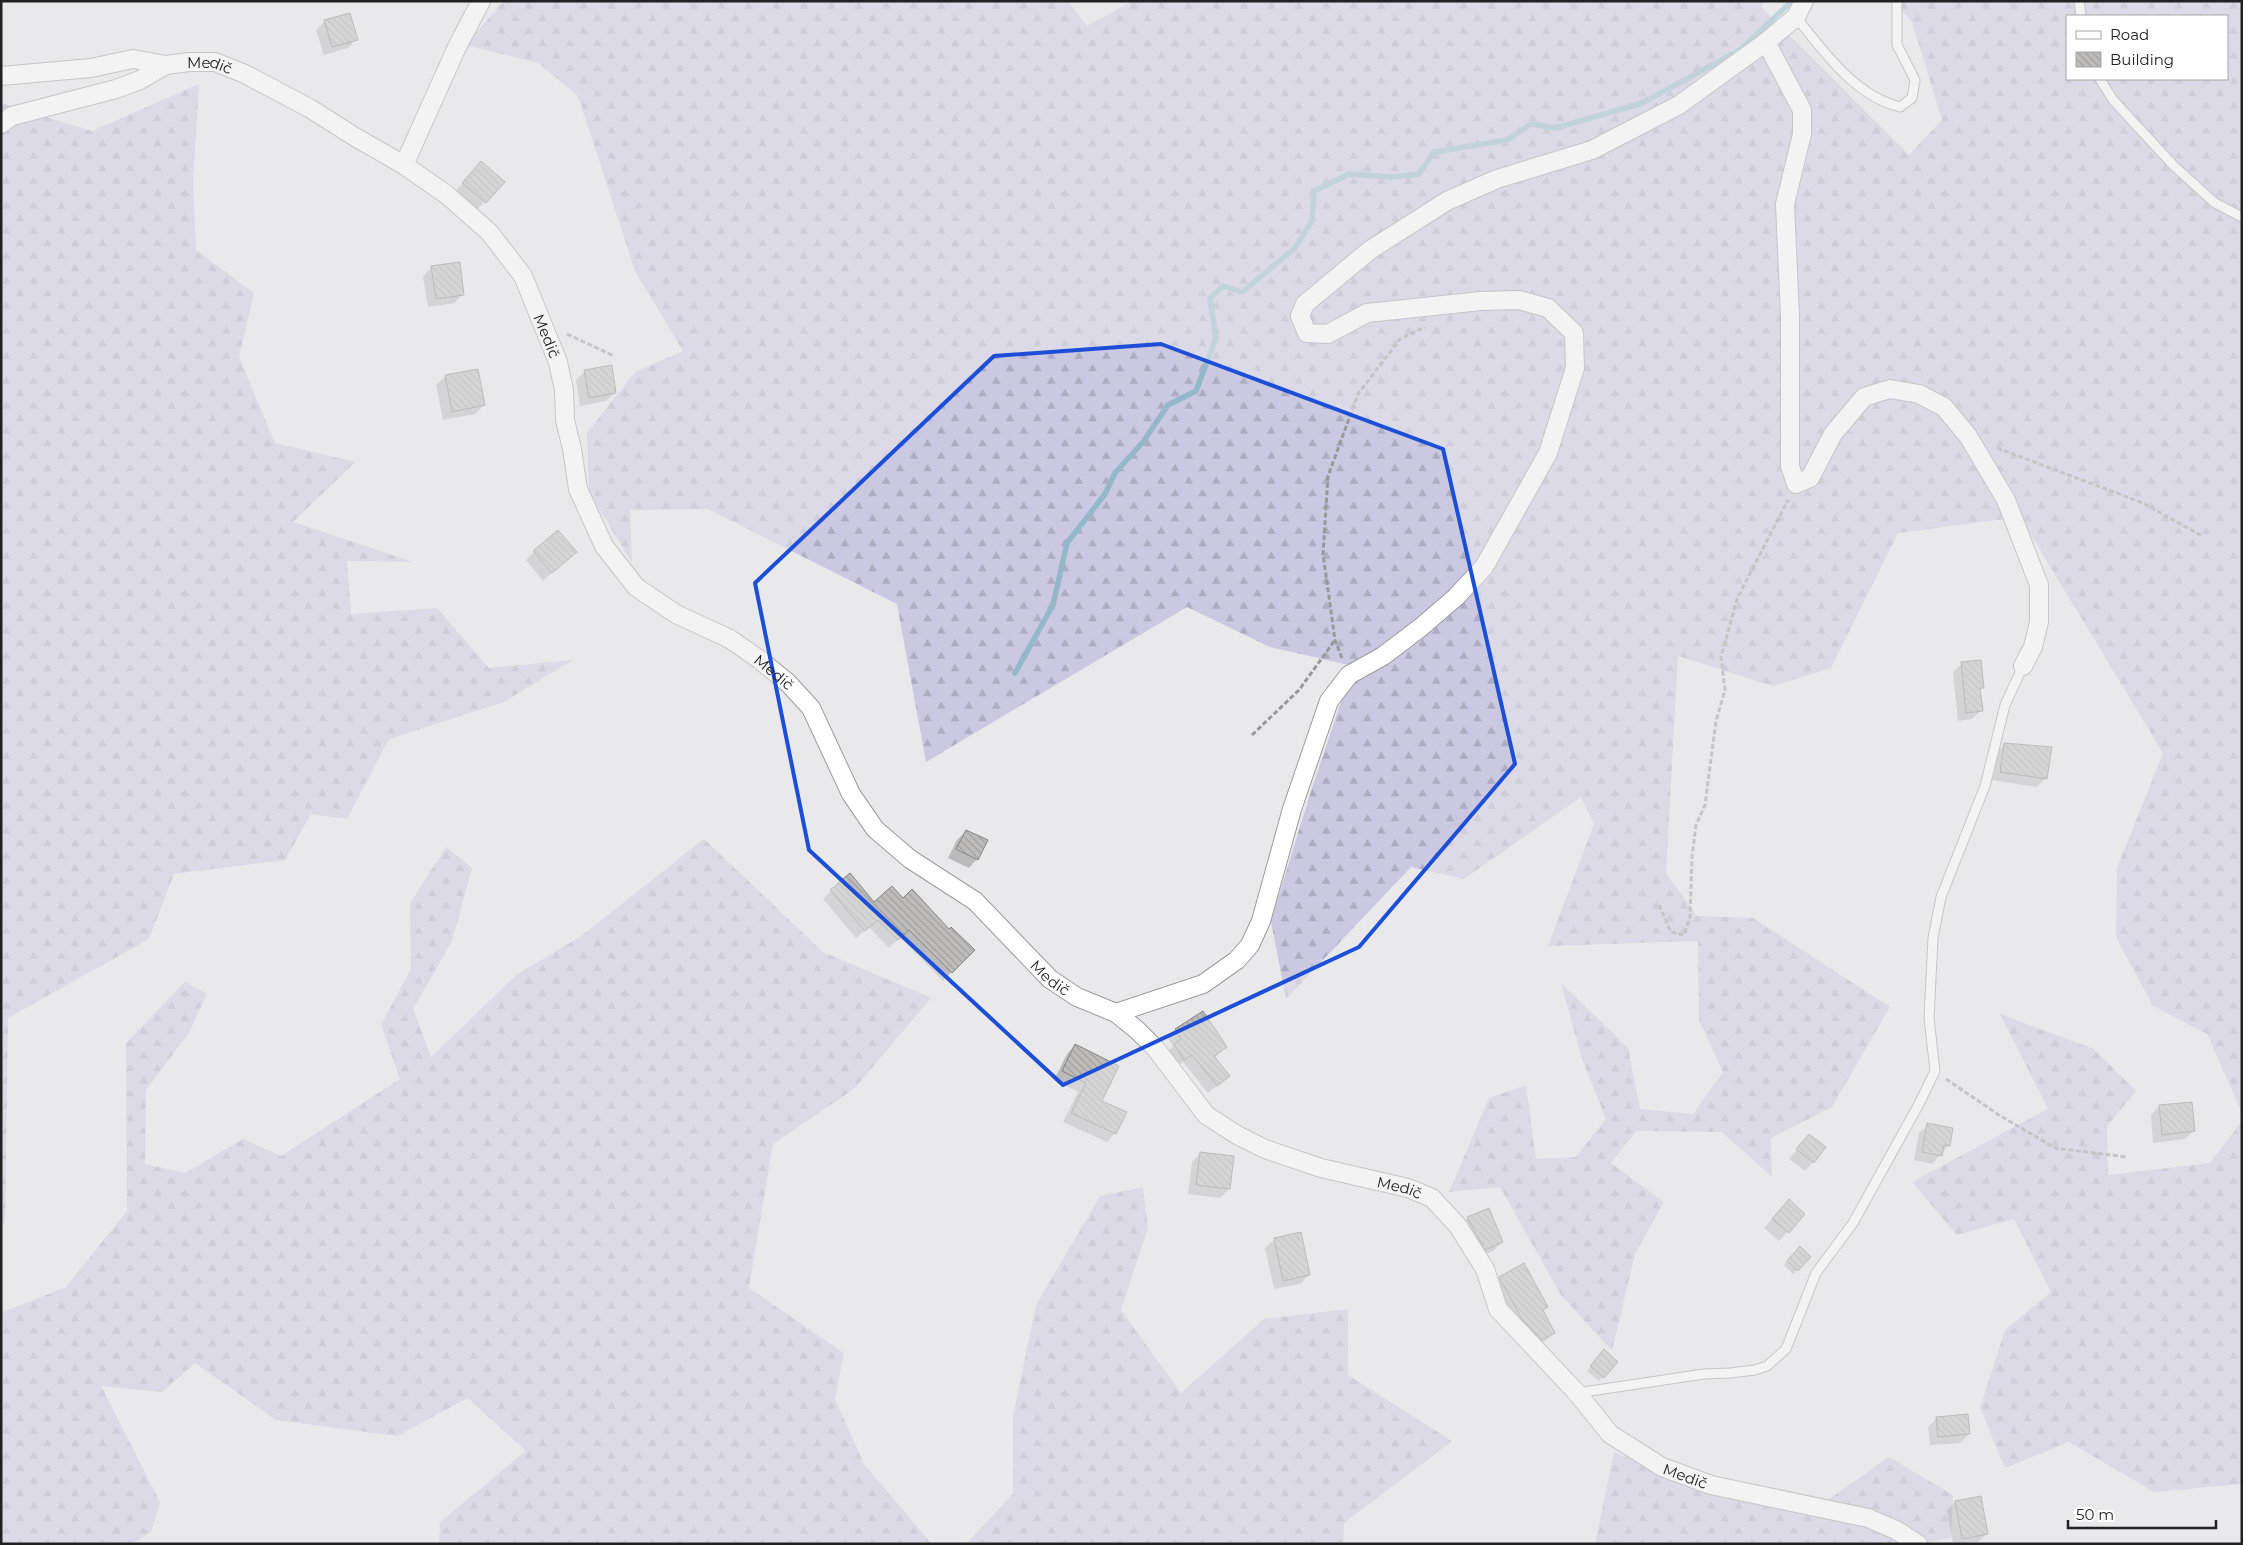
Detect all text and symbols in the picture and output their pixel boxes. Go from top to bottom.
legend [2066,15,2228,80]
text: Road [2110,25,2149,44]
text: Building [2110,50,2174,69]
street label: Medič [187,51,235,78]
street label: Medič [530,311,565,361]
street label: Medič [751,650,799,693]
street label: Medič [1027,955,1074,999]
street label: Medič [1375,1172,1425,1202]
street label: Medič [1661,1459,1710,1492]
scale bar [2068,1498,2216,1530]
text: 50 m [2076,1505,2114,1524]

